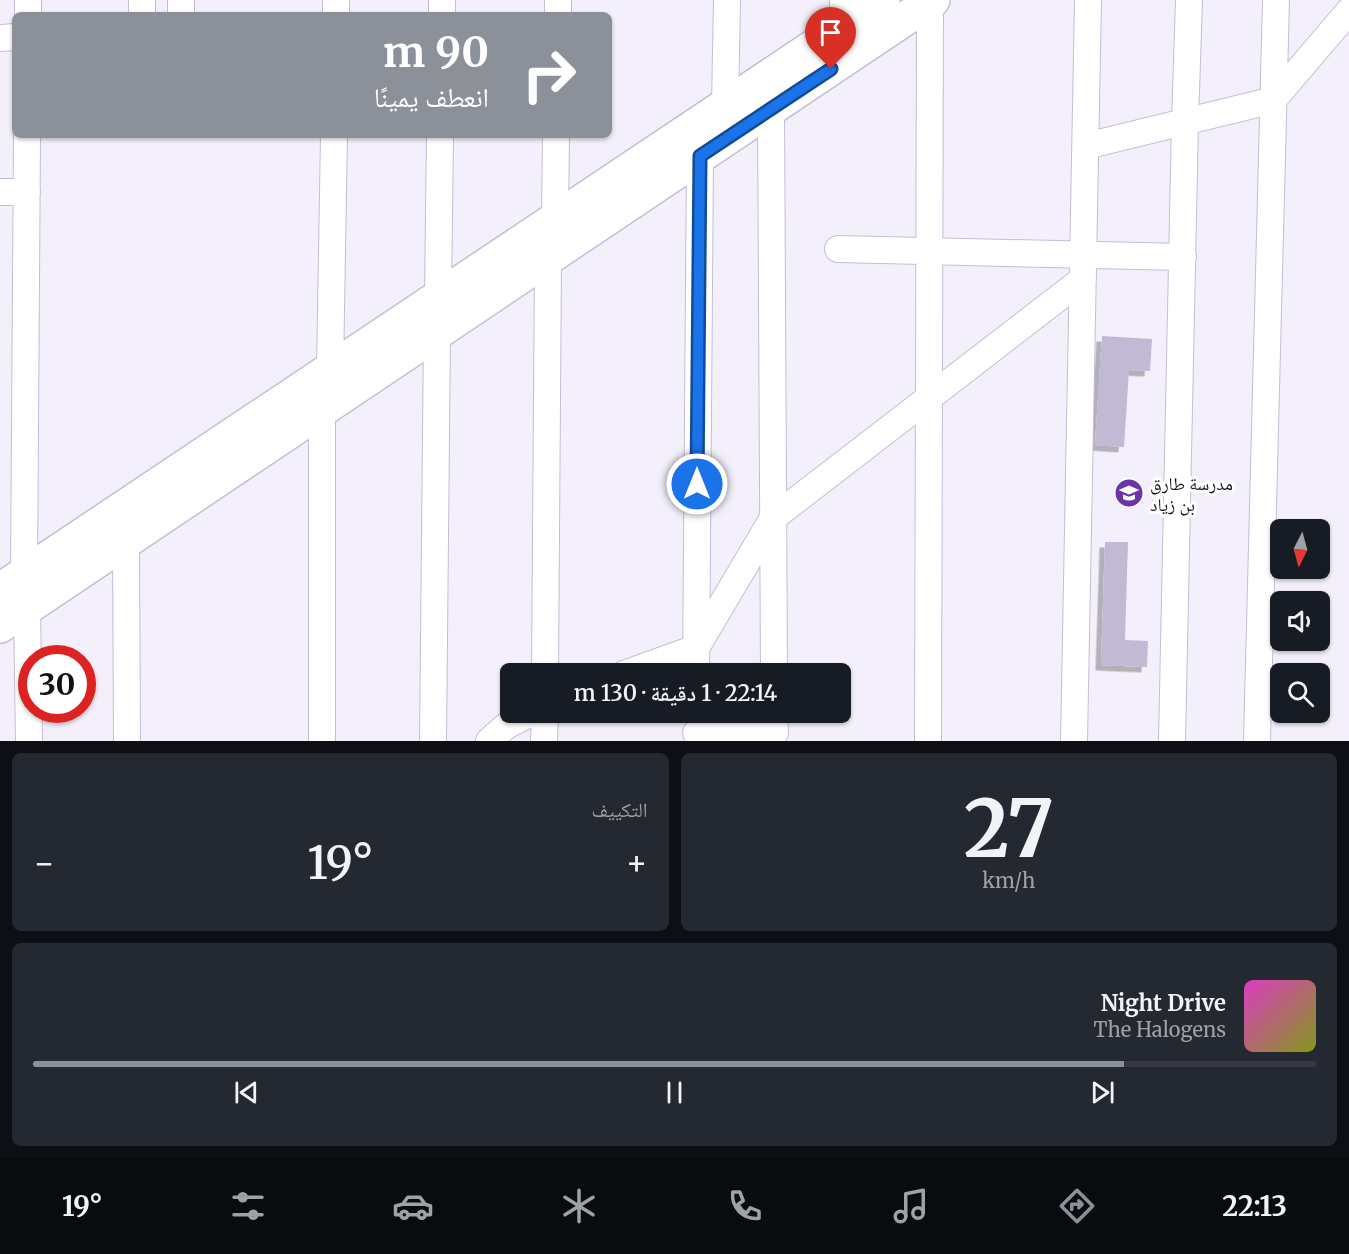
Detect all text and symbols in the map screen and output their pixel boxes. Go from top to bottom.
pin [805,7,856,69]
icon: arrive [814,16,847,49]
text: 90 m [383,26,489,78]
icon: right [510,36,588,114]
text: انعطف يمينًا [374,80,489,114]
position arrow [665,452,729,516]
place label: مدرسة طارق بن زياد [1150,472,1233,516]
school or university icon: مدرسة طارق بن زياد [1113,477,1145,509]
north arrow [1270,519,1330,579]
map controls [1270,519,1330,723]
button: sound [1270,591,1330,651]
speed limit sign: 30 [18,645,96,723]
button: search [1270,663,1330,723]
text: 22:14 · 1 دقيقة · 130 m [574,679,777,707]
text: 27 [964,780,1054,878]
text: التكييف [591,797,648,822]
text: 19° [307,835,373,891]
text: − [33,843,55,884]
text: + [625,843,648,884]
text: km/h [982,868,1035,893]
text: Night Drive [1101,989,1226,1017]
text: The Halogens [1094,1017,1226,1042]
icon: previous [230,1076,263,1109]
icon: pause [658,1076,691,1109]
icon: next [1086,1076,1119,1109]
icon: filters [227,1185,269,1227]
icon: car [392,1185,434,1227]
icon: climate [558,1185,600,1227]
icon: phone [724,1185,766,1227]
icon: music [890,1185,932,1227]
icon: directions [1056,1185,1098,1227]
text: 19° [62,1189,103,1223]
text: 22:13 [1222,1189,1287,1223]

